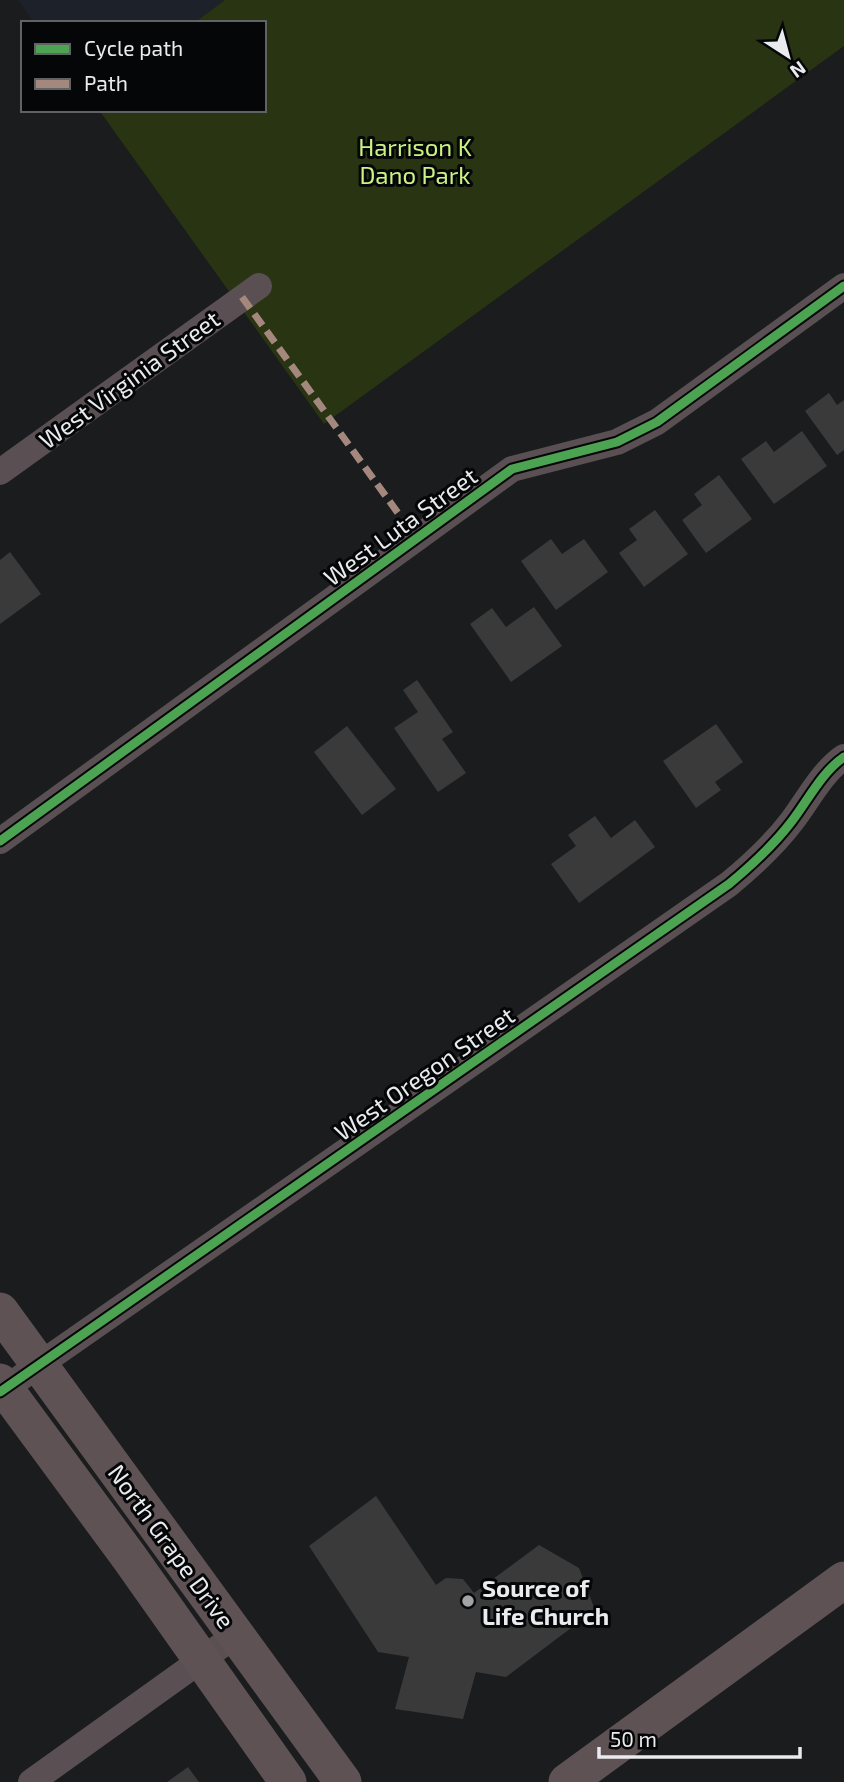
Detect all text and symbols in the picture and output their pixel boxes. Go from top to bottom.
legend [21,21,266,112]
north arrow [753,21,823,91]
text: Cycle path [84,35,183,60]
text: N [786,57,811,83]
text: Path [84,70,128,95]
park label: Harrison K Dano Park [358,132,472,189]
street label: West Virginia Street [33,304,225,454]
street label: West Luta Street [318,461,482,591]
street label: West Oregon Street [328,1000,520,1146]
street label: North Grape Drive [103,1458,241,1634]
place label: Source of Life Church [482,1573,609,1630]
marker: Source of Life Church [460,1593,476,1609]
scale bar [599,1716,800,1760]
text: 50 m [610,1726,657,1751]

